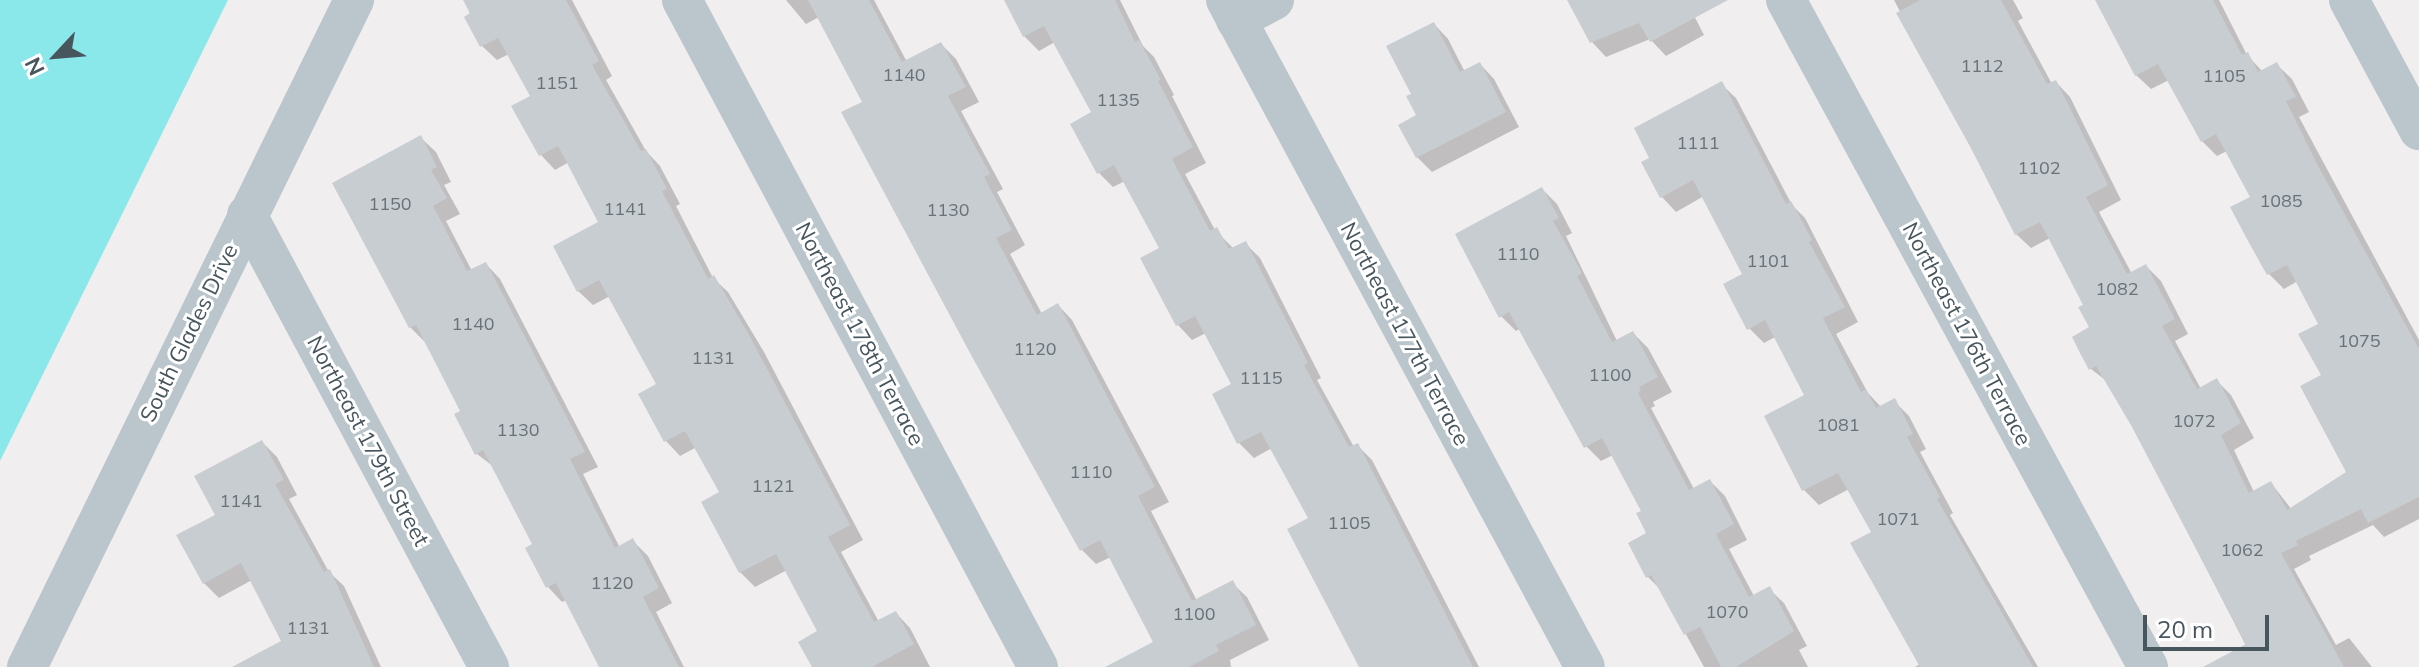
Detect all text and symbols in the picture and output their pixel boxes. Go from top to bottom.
north arrow [16,16,96,96]
text: N [18,53,51,80]
house number: 1112 [1960,55,2004,77]
house number: 1140 [882,64,926,86]
house number: 1105 [2202,65,2246,87]
house number: 1151 [535,72,579,94]
house number: 1135 [1096,89,1140,111]
house number: 1111 [1676,132,1720,154]
house number: 1102 [2017,157,2061,179]
house number: 1085 [2259,190,2303,212]
house number: 1150 [368,193,412,215]
house number: 1141 [603,198,647,220]
house number: 1130 [926,199,970,221]
street label: Northeast 178th Terrace [790,218,930,450]
street label: Northeast 177th Terrace [1335,218,1475,450]
street label: Northeast 176th Terrace [1897,218,2037,450]
street label: South Glades Drive [134,240,244,426]
house number: 1110 [1496,243,1540,265]
house number: 1101 [1746,250,1790,272]
house number: 1082 [2095,278,2139,300]
house number: 1140 [451,313,495,335]
house number: 1075 [2337,330,2381,352]
street label: Northeast 179th Street [301,331,435,551]
house number: 1120 [1013,338,1057,360]
house number: 1131 [691,347,735,369]
house number: 1100 [1588,364,1632,386]
house number: 1115 [1239,367,1283,389]
house number: 1072 [2172,410,2216,432]
house number: 1081 [1816,414,1860,436]
house number: 1130 [496,419,540,441]
house number: 1110 [1069,461,1113,483]
house number: 1121 [751,475,795,497]
house number: 1141 [219,490,263,512]
house number: 1071 [1876,508,1920,530]
house number: 1105 [1327,512,1371,534]
house number: 1062 [2220,539,2264,561]
house number: 1120 [590,572,634,594]
scale bar [2147,599,2273,649]
house number: 1070 [1705,601,1749,623]
house number: 1100 [1172,603,1216,625]
text: 20 m [2157,614,2213,644]
house number: 1131 [286,617,330,639]

